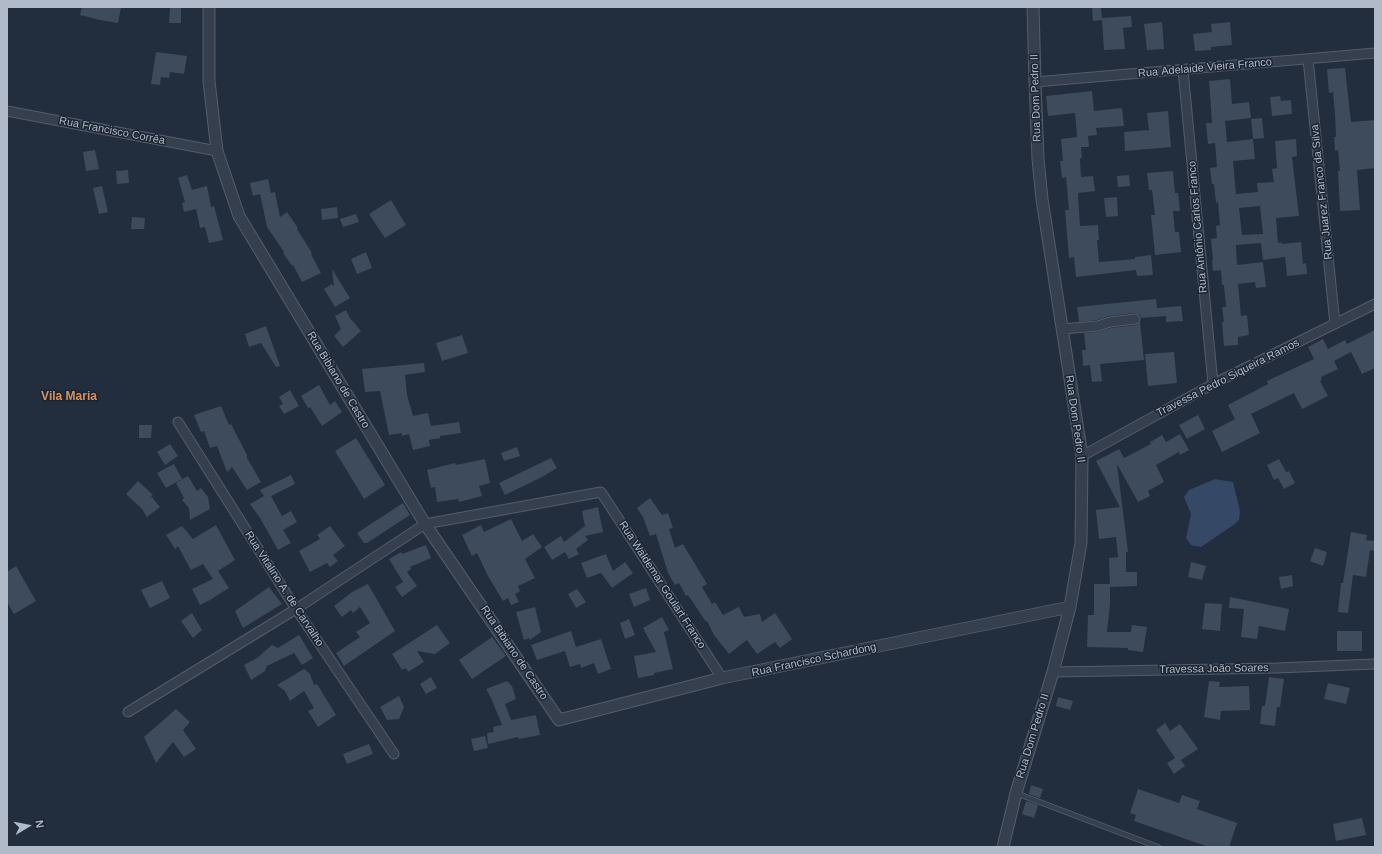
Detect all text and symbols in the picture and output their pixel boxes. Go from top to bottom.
street label: Rua Dom Pedro II [1028,54,1044,142]
street label: Rua Adelaide Vieira Franco [1138,56,1272,80]
street label: Rua Francisco Corrêa [58,114,166,148]
street label: Rua Juarez Franco da Silva [1308,124,1336,260]
street label: Rua Antônio Carlos Franco [1186,160,1210,294]
street label: Rua Bibiano de Castro [304,329,372,431]
street label: Travessa Pedro Siqueira Ramos [1154,336,1302,420]
street label: Rua Dom Pedro II [1062,374,1088,464]
district label: Vila Maria [41,390,97,404]
street label: Rua Waldemar Goulart Franco [616,519,708,651]
street label: Rua Vitalino A. de Carvalho [242,529,326,649]
street label: Rua Bibiano de Castro [478,603,550,703]
street label: Rua Francisco Schardong [750,640,878,680]
street label: Travessa João Soares [1159,661,1269,677]
street label: Rua Dom Pedro II [1014,692,1052,780]
north arrow [8,806,48,846]
text: N [33,819,46,829]

